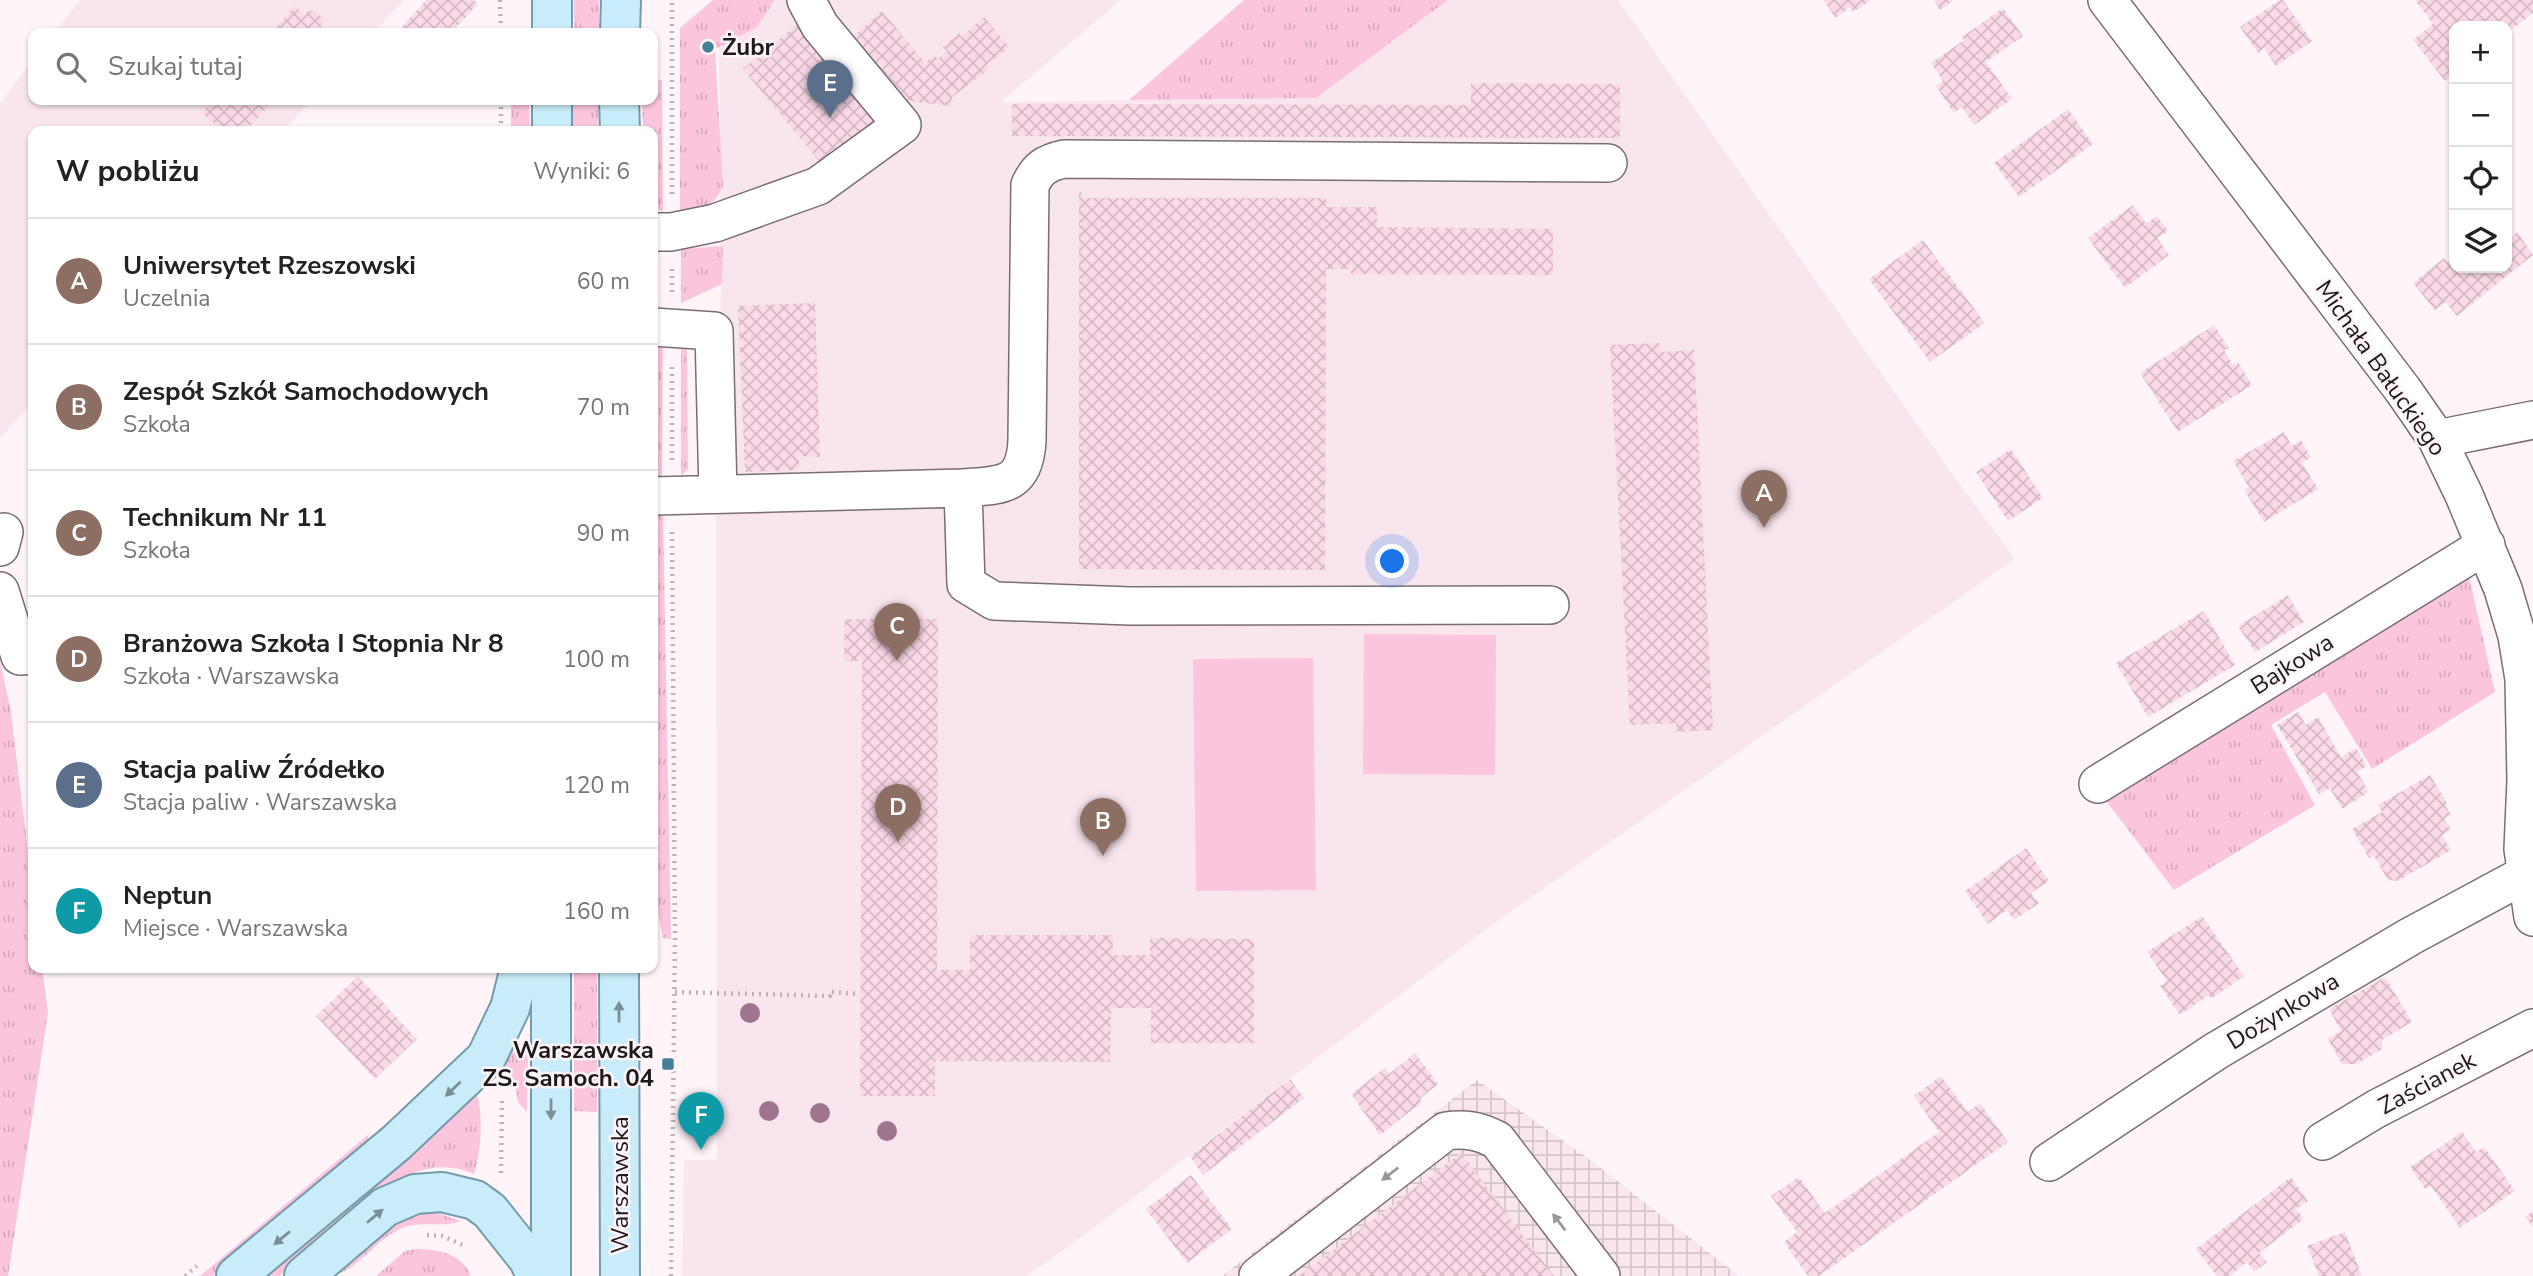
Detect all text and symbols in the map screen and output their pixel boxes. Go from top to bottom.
map controls [2449,21,2512,273]
button: + [2449,21,2512,84]
search box [28,28,658,105]
place label: Żubr [722,31,775,63]
marker: Żubr [700,39,716,55]
icon: search [52,48,90,86]
text: Szukaj tutaj [108,49,243,84]
pin: E [807,60,853,118]
button: − [2449,84,2512,147]
button: locate [2449,147,2512,210]
text: W pobliżu [56,151,200,192]
text: Wyniki: 6 [533,156,630,187]
button: layers [2449,210,2512,273]
text: Uniwersytet Rzeszowski [123,248,416,283]
text: A [70,266,88,297]
text: 60 m [577,266,630,297]
street label: Michała Bałuckiego [2308,274,2454,462]
text: Uczelnia [123,283,210,314]
text: Zespół Szkół Samochodowych [123,374,489,409]
text: B [71,392,87,423]
text: 70 m [577,392,630,423]
text: Szkoła [123,409,191,440]
pin: A [1741,470,1787,528]
text: Technikum Nr 11 [123,500,327,535]
text: C [71,518,87,549]
text: 90 m [577,518,630,549]
text: Szkoła [123,535,191,566]
your location [1375,544,1409,578]
pin: C [874,603,920,661]
text: Branżowa Szkoła I Stopnia Nr 8 [123,626,504,661]
street label: Bajkowa [2244,626,2340,702]
text: D [70,644,88,675]
text: 100 m [563,644,630,675]
text: Szkoła · Warszawska [123,661,339,692]
text: Stacja paliw Źródełko [123,752,385,787]
text: E [72,770,86,801]
text: 120 m [563,770,630,801]
pin: D [875,784,921,842]
text: Stacja paliw · Warszawska [123,787,397,818]
pin: B [1080,798,1126,856]
text: Neptun [123,878,212,913]
text: F [73,896,85,927]
text: 160 m [563,896,630,927]
text: Miejsce · Warszawska [123,913,348,944]
street label: Dożynkowa [2221,965,2345,1057]
one-way arrow [613,1001,625,1023]
place label: Warszawska ZS. Samoch. 04 [483,1034,654,1094]
street label: Zaścianek [2373,1044,2482,1122]
marker: Warszawska ZS. Samoch. 04 [660,1056,676,1072]
one-way arrow [445,1080,462,1096]
pin: F [678,1092,724,1150]
one-way arrow [545,1099,557,1121]
street label: Warszawska [604,1116,636,1254]
one-way arrow [1381,1167,1399,1182]
one-way arrow [366,1208,384,1224]
one-way arrow [1552,1213,1567,1231]
one-way arrow [273,1230,290,1245]

